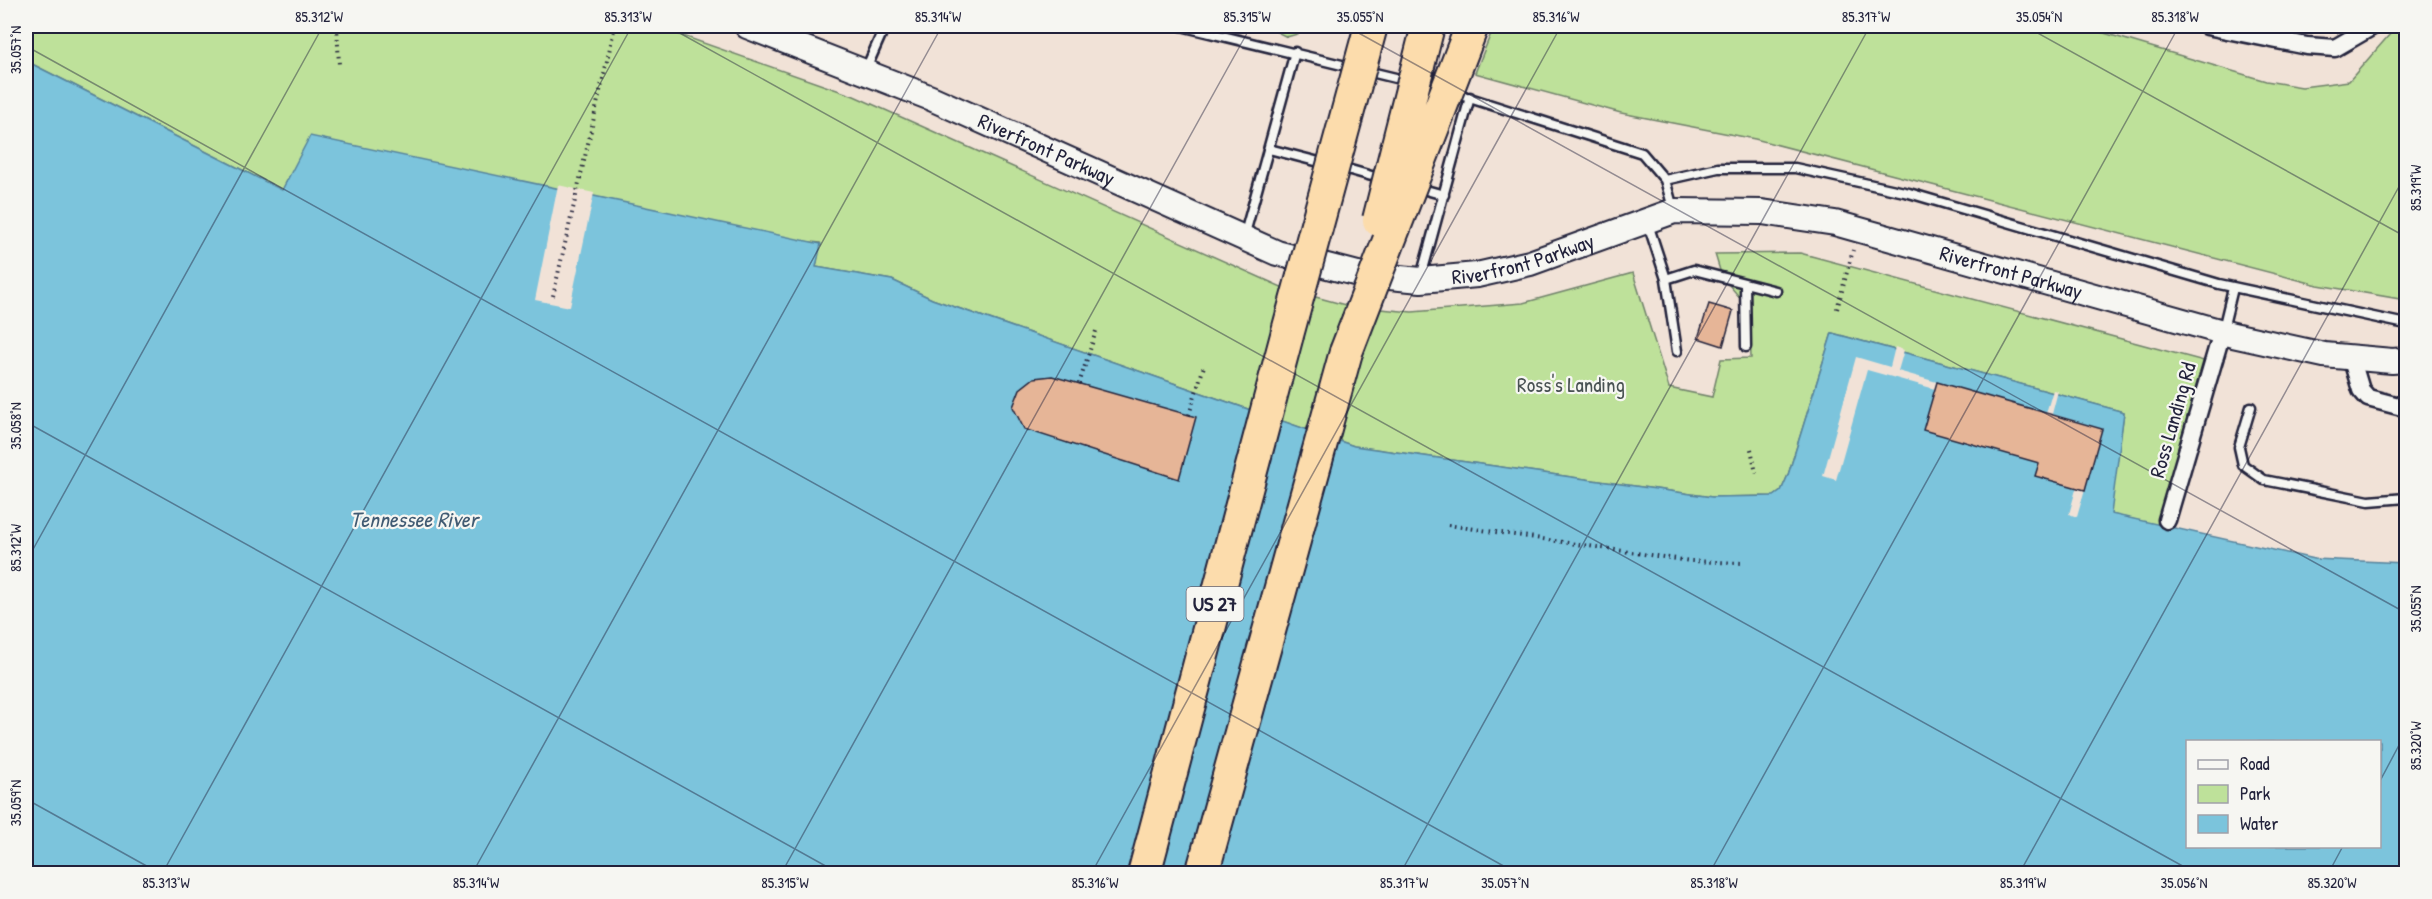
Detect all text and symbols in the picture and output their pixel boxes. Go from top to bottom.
text: 85.312°W [295,6,344,27]
text: 85.313°W [604,6,653,27]
text: 85.314°W [915,6,962,27]
text: 85.315°W [1223,6,1271,27]
text: 35.055°N [1336,6,1384,27]
text: 85.316°W [1533,6,1580,27]
text: 85.317°W [1842,6,1891,27]
text: 35.054°N [2016,6,2062,27]
text: 85.318°W [2151,6,2199,27]
text: 35.057°N [5,26,26,74]
street label: Riverfront Parkway [974,106,1120,193]
text: 85.319°W [2405,164,2426,211]
street label: Riverfront Parkway [1450,226,1598,291]
street label: Riverfront Parkway [1937,238,2086,306]
street label: Ross Landing Rd [2142,359,2203,481]
park label: Ross's Landing [1517,370,1625,399]
text: 35.058°N [5,402,26,450]
water label: Tennessee River [350,504,481,534]
text: 85.312°W [5,523,26,572]
text: 35.055°N [2405,585,2426,633]
road number: US 27 [1186,587,1244,621]
text: 85.320°W [2405,721,2426,771]
legend [2186,740,2381,848]
text: Road [2240,751,2270,776]
text: 35.059°N [5,780,26,826]
text: Park [2240,781,2271,806]
text: Water [2240,811,2278,836]
text: 85.313°W [142,872,191,893]
text: 85.314°W [453,872,500,893]
text: 85.315°W [761,872,809,893]
text: 85.316°W [1072,872,1119,893]
text: 85.317°W [1380,872,1429,893]
text: 35.057°N [1481,872,1529,893]
text: 85.318°W [1690,872,1738,893]
text: 85.319°W [2000,872,2047,893]
text: 35.056°N [2161,872,2207,893]
text: 85.320°W [2307,872,2357,893]

